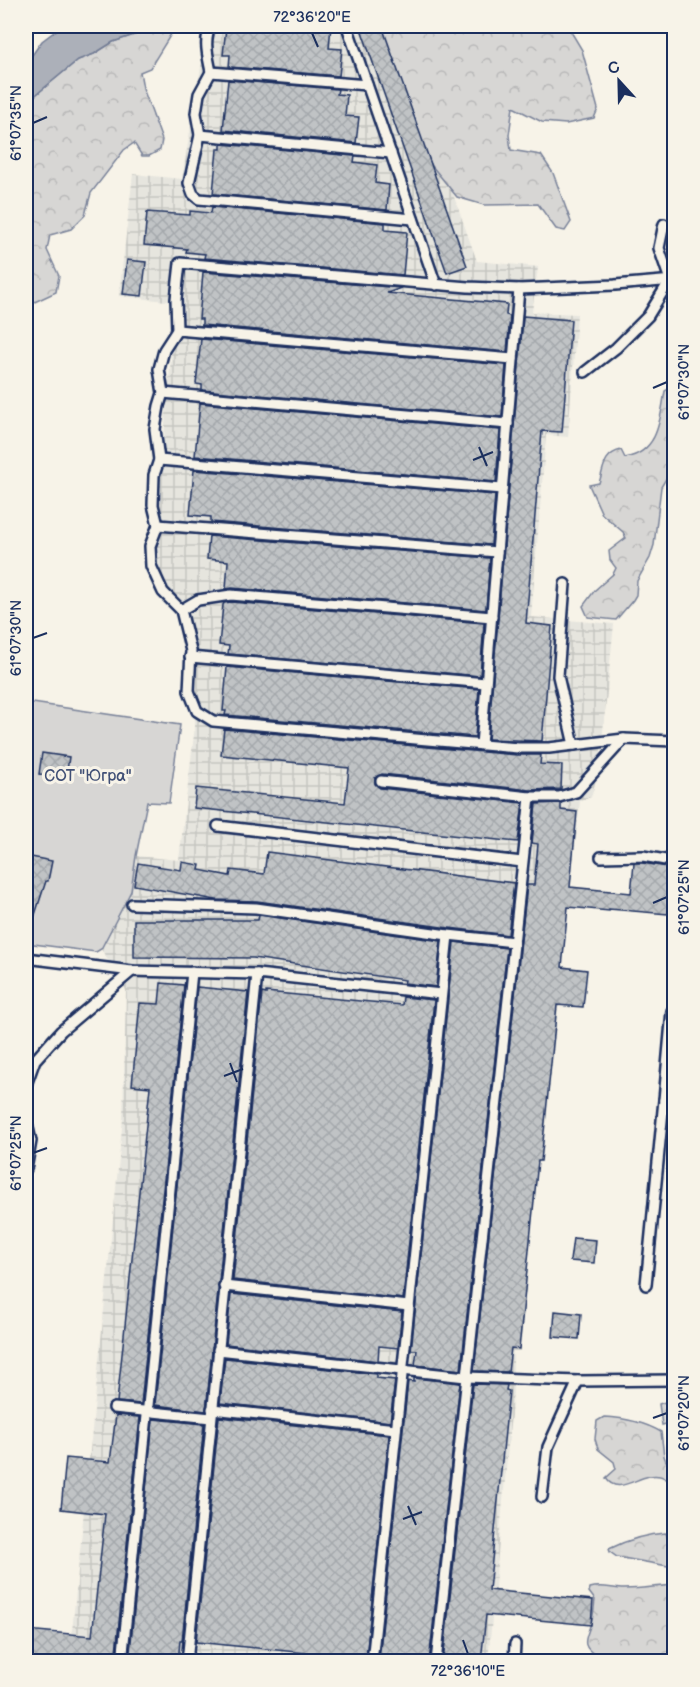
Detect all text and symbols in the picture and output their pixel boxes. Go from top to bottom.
text: 72°36'20"E [273,8,351,27]
north arrow [589,51,649,111]
text: С [605,58,623,79]
text: 61°07'35"N [7,85,26,161]
text: 61°07'30"N [675,344,694,420]
text: 61°07'30"N [7,600,26,676]
park label: СОТ "Югра" [44,767,132,786]
text: 61°07'25"N [675,859,694,935]
text: 61°07'25"N [7,1115,26,1191]
text: 61°07'20"N [675,1375,694,1451]
text: 72°36'10"E [431,1662,505,1681]

